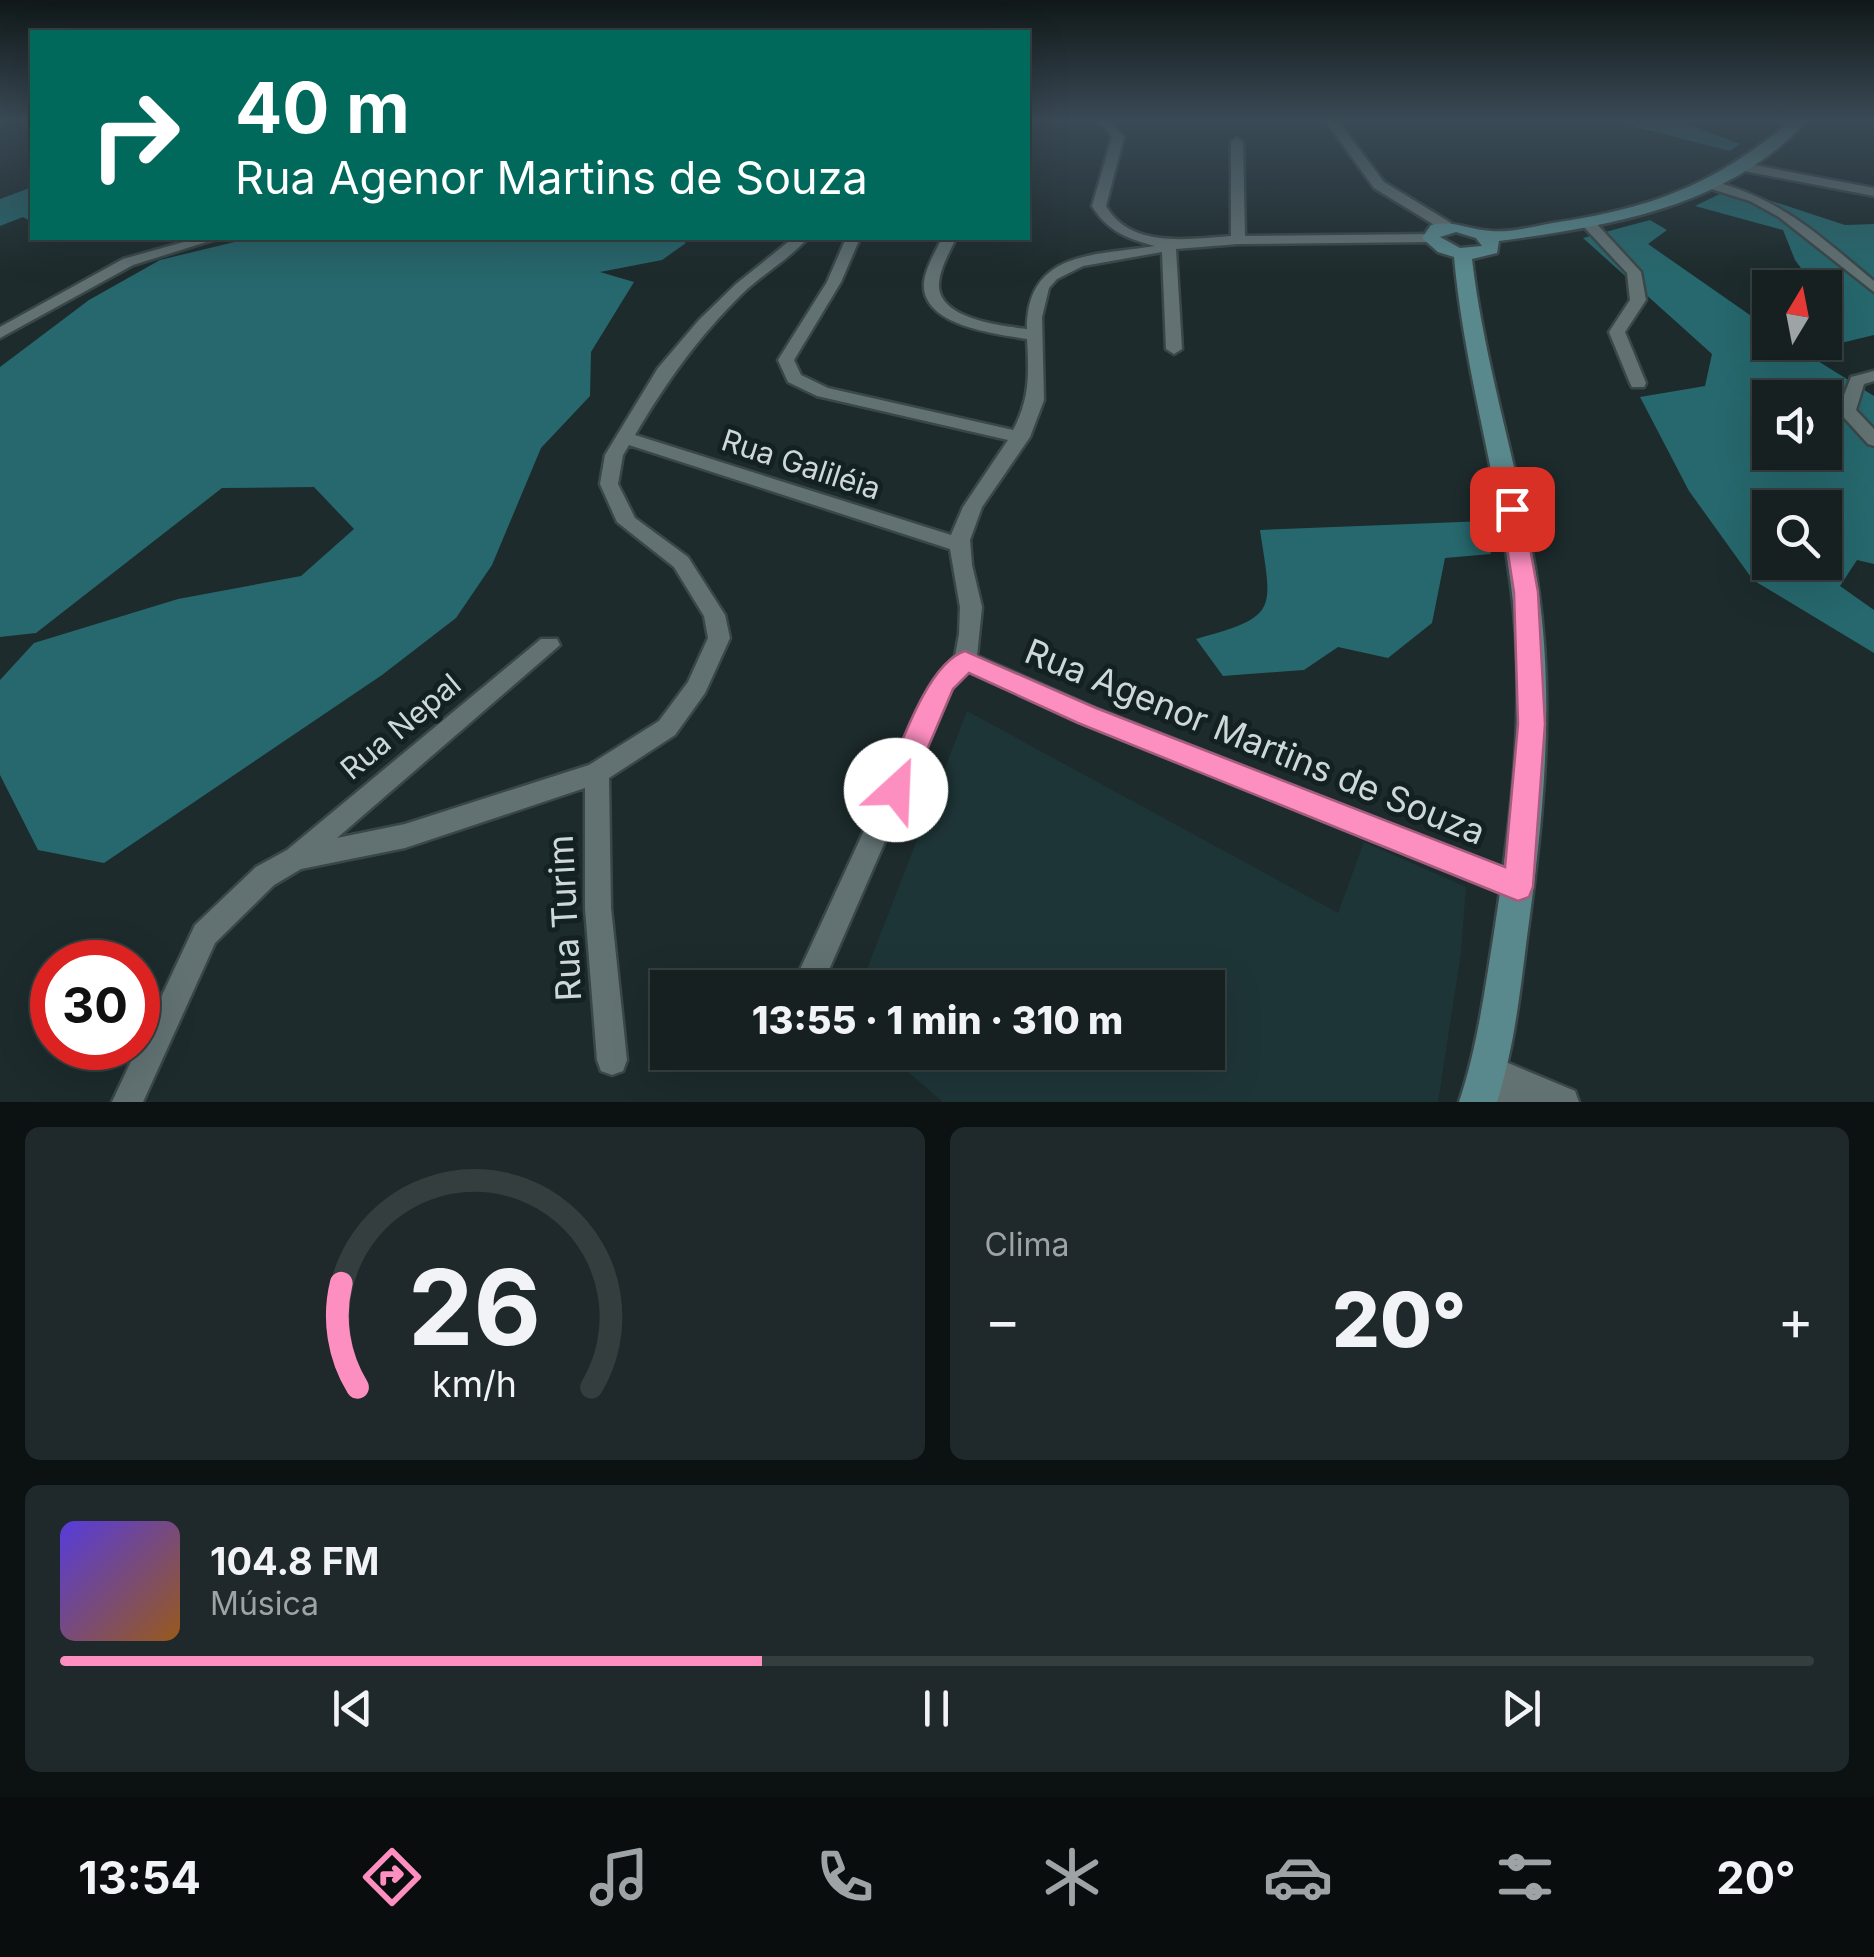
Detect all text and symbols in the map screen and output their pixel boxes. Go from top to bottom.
text: 40 m [235,65,410,150]
icon: right [70,70,200,200]
text: Rua Agenor Martins de Souza [235,150,868,205]
north arrow [1752,270,1842,360]
map controls [1752,270,1842,580]
button: sound [1752,380,1842,470]
street label: Rua Galiléia [717,421,885,507]
pin [1470,467,1555,552]
icon: arrive [1485,482,1540,537]
button: search [1752,490,1842,580]
street label: Rua Agenor Martins de Souza [1019,629,1491,853]
street label: Rua Nepal [333,666,468,787]
position arrow [844,738,948,842]
street label: Rua Turim [539,834,589,1002]
speed limit sign: 30 [30,940,160,1070]
text: 13:55 · 1 min · 310 m [752,997,1123,1043]
text: Clima [985,1225,1069,1264]
text: 26 [408,1244,541,1370]
text: 20° [1332,1274,1466,1365]
text: − [985,1287,1021,1353]
text: + [1778,1287,1814,1353]
text: km/h [432,1362,517,1406]
text: 104.8 FM [210,1538,379,1584]
text: Música [210,1584,319,1623]
icon: previous [325,1681,380,1736]
icon: pause [909,1681,964,1736]
icon: next [1494,1681,1549,1736]
icon: directions [357,1842,427,1912]
icon: music [584,1842,654,1912]
icon: phone [810,1842,880,1912]
icon: climate [1037,1842,1107,1912]
icon: car [1263,1842,1333,1912]
icon: filters [1490,1842,1560,1912]
text: 13:54 [78,1850,201,1905]
text: 20° [1716,1850,1796,1905]

